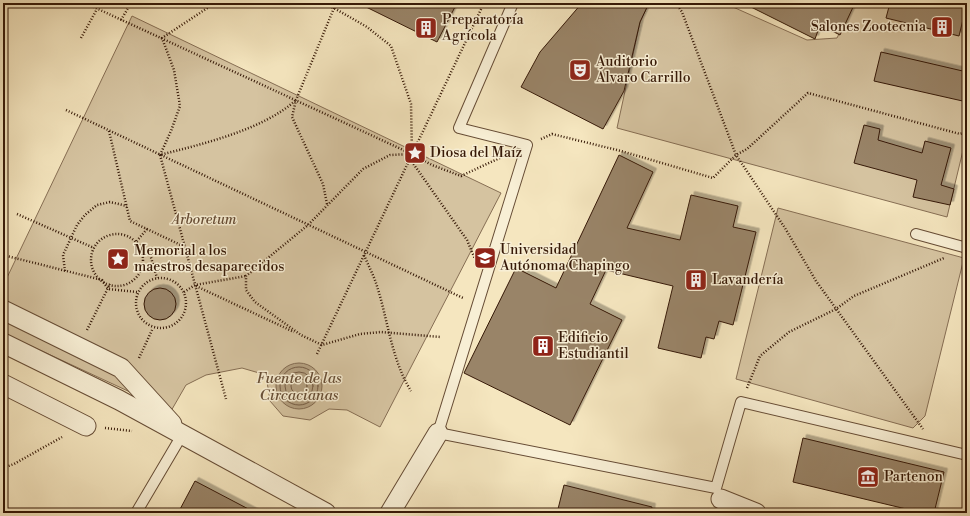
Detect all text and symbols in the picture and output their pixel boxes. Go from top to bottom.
place label: Preparatoría Agrícola [441,11,524,45]
building icon: Salones Zootecnia [929,14,955,40]
building icon: Preparatoría Agrícola [413,15,439,41]
place label: Salones Zootecnia [811,18,927,36]
place label: Auditorio Álvaro Carrillo [595,53,691,87]
theatre icon: Auditorio Álvaro Carrillo [567,57,593,83]
place icon: Diosa del Maíz [402,140,428,166]
place label: Diosa del Maíz [430,144,523,162]
park label: Arboretum [170,211,237,229]
place label: Universidad Autónoma Chapingo [499,241,630,275]
place label: Memorial a los maestros desaparecidos [134,242,284,276]
school or university icon: Universidad Autónoma Chapingo [472,245,498,271]
place icon: Memorial a los maestros desaparecidos [105,246,131,272]
building icon: Lavandería [683,267,709,293]
place label: Lavandería [712,271,785,289]
place label: Edificio Estudiantil [558,329,629,363]
building icon: Edificio Estudiantil [530,333,556,359]
water label: Fuente de las Circacianas [256,369,342,405]
museum icon: Partenon [855,464,881,490]
place label: Partenon [884,468,943,486]

